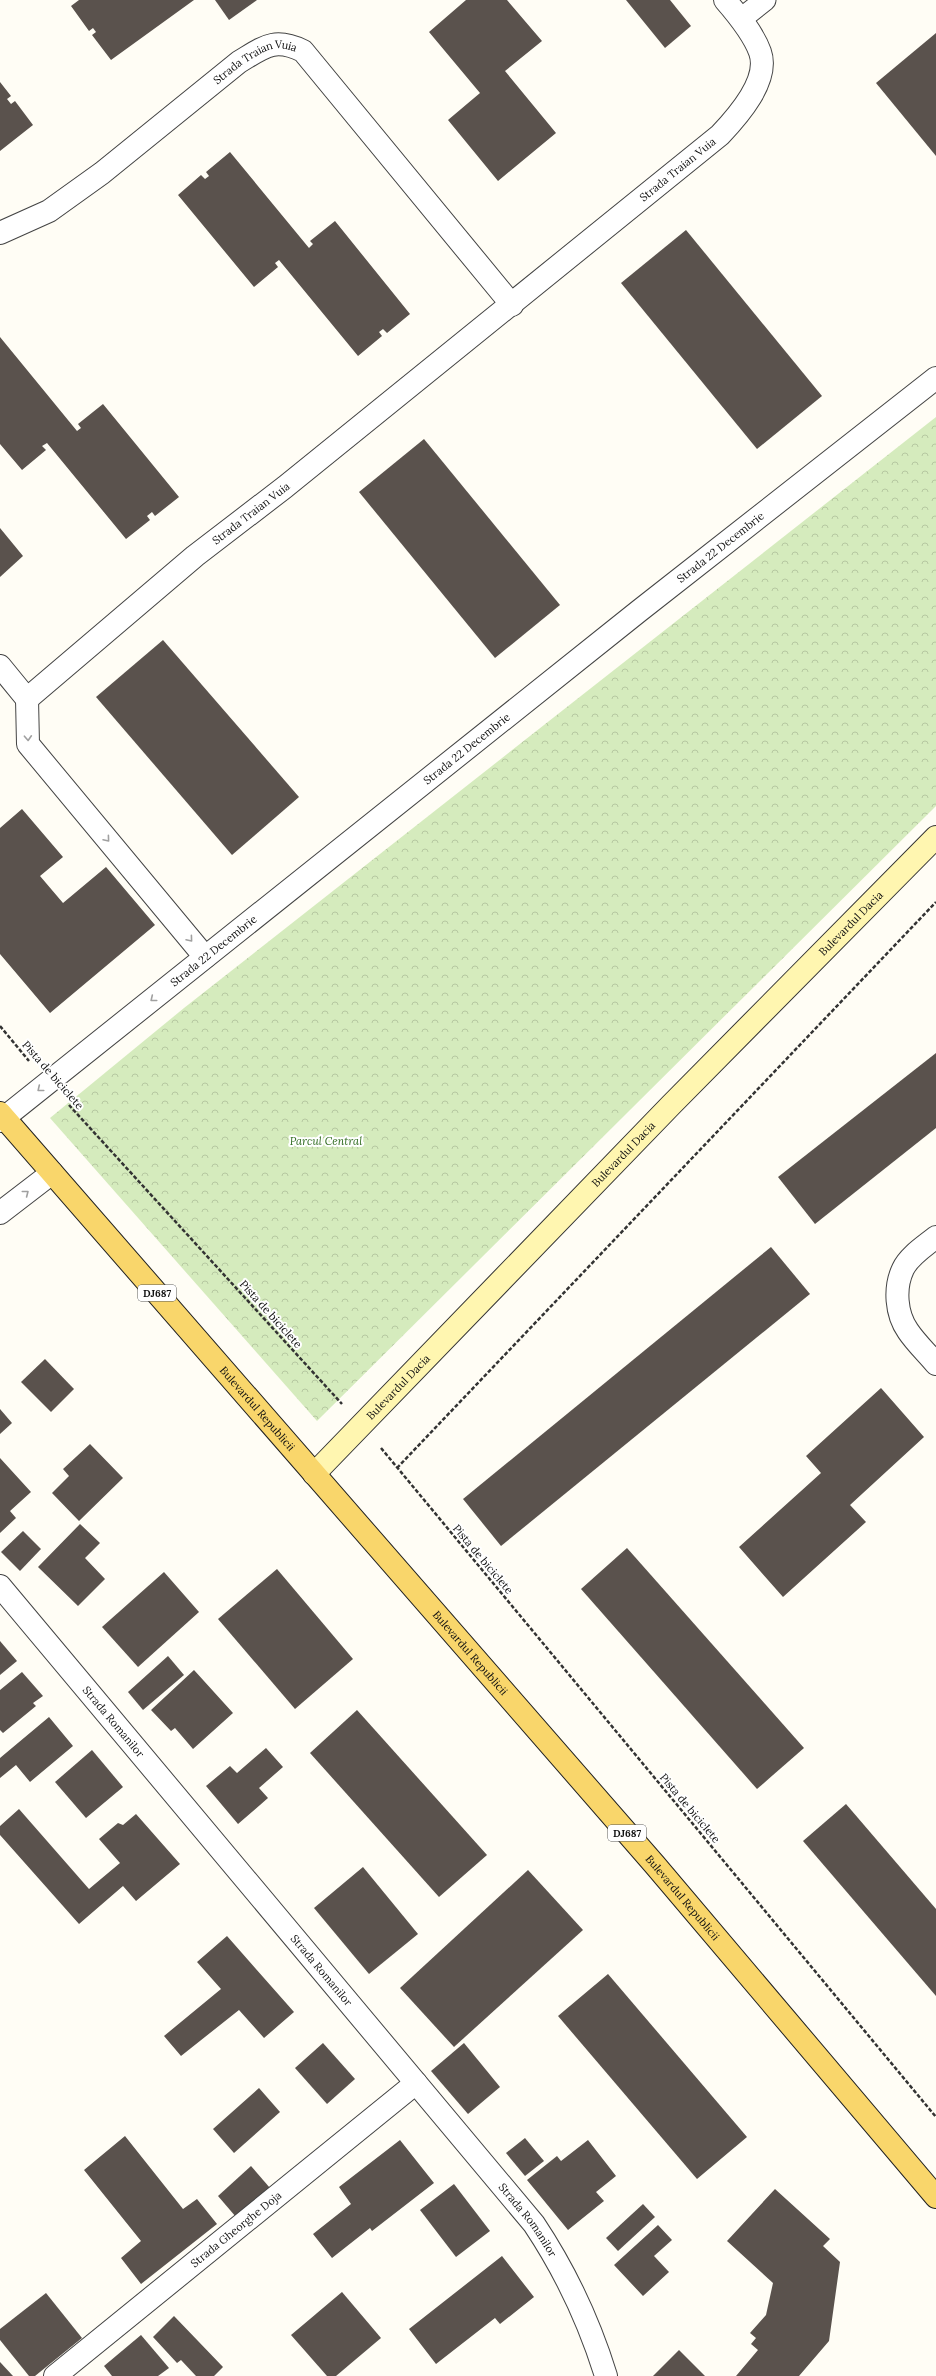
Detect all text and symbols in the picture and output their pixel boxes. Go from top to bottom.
street label: Strada Traian Vuia [210,37,299,87]
street label: Strada Traian Vuia [637,134,719,204]
street label: Strada Traian Vuia [209,479,293,547]
street label: Strada 22 Decembrie [674,509,767,586]
street label: Strada 22 Decembrie [421,710,513,787]
one-way arrow [24,735,33,741]
one-way arrow [103,835,110,842]
street label: Bulevardul Dacia [816,888,886,959]
street label: Strada 22 Decembrie [167,912,259,989]
one-way arrow [186,935,193,942]
one-way arrow [150,994,157,1001]
street label: Pista de biciclete [19,1038,87,1112]
one-way arrow [38,1084,45,1091]
street label: Bulevardul Dacia [589,1118,658,1190]
park label: Parcul Central [290,1134,362,1148]
one-way arrow [22,1191,29,1198]
street label: Pista de biciclete [237,1277,305,1351]
road number: DJ687 [138,1285,176,1301]
street label: Bulevardul Dacia [363,1351,433,1423]
street label: Bulevardul Republicii [217,1363,298,1454]
street label: Pista de biciclete [450,1521,516,1597]
street label: Bulevardul Republicii [430,1608,511,1698]
street label: Strada Romanilor [80,1683,148,1760]
street label: Pista de biciclete [657,1770,723,1846]
road number: DJ687 [608,1825,646,1841]
street label: Bulevardul Republicii [642,1852,723,1943]
street label: Strada Romanilor [288,1932,356,2009]
street label: Strada Romanilor [496,2180,560,2260]
street label: Strada Gheorghe Doja [188,2188,284,2270]

